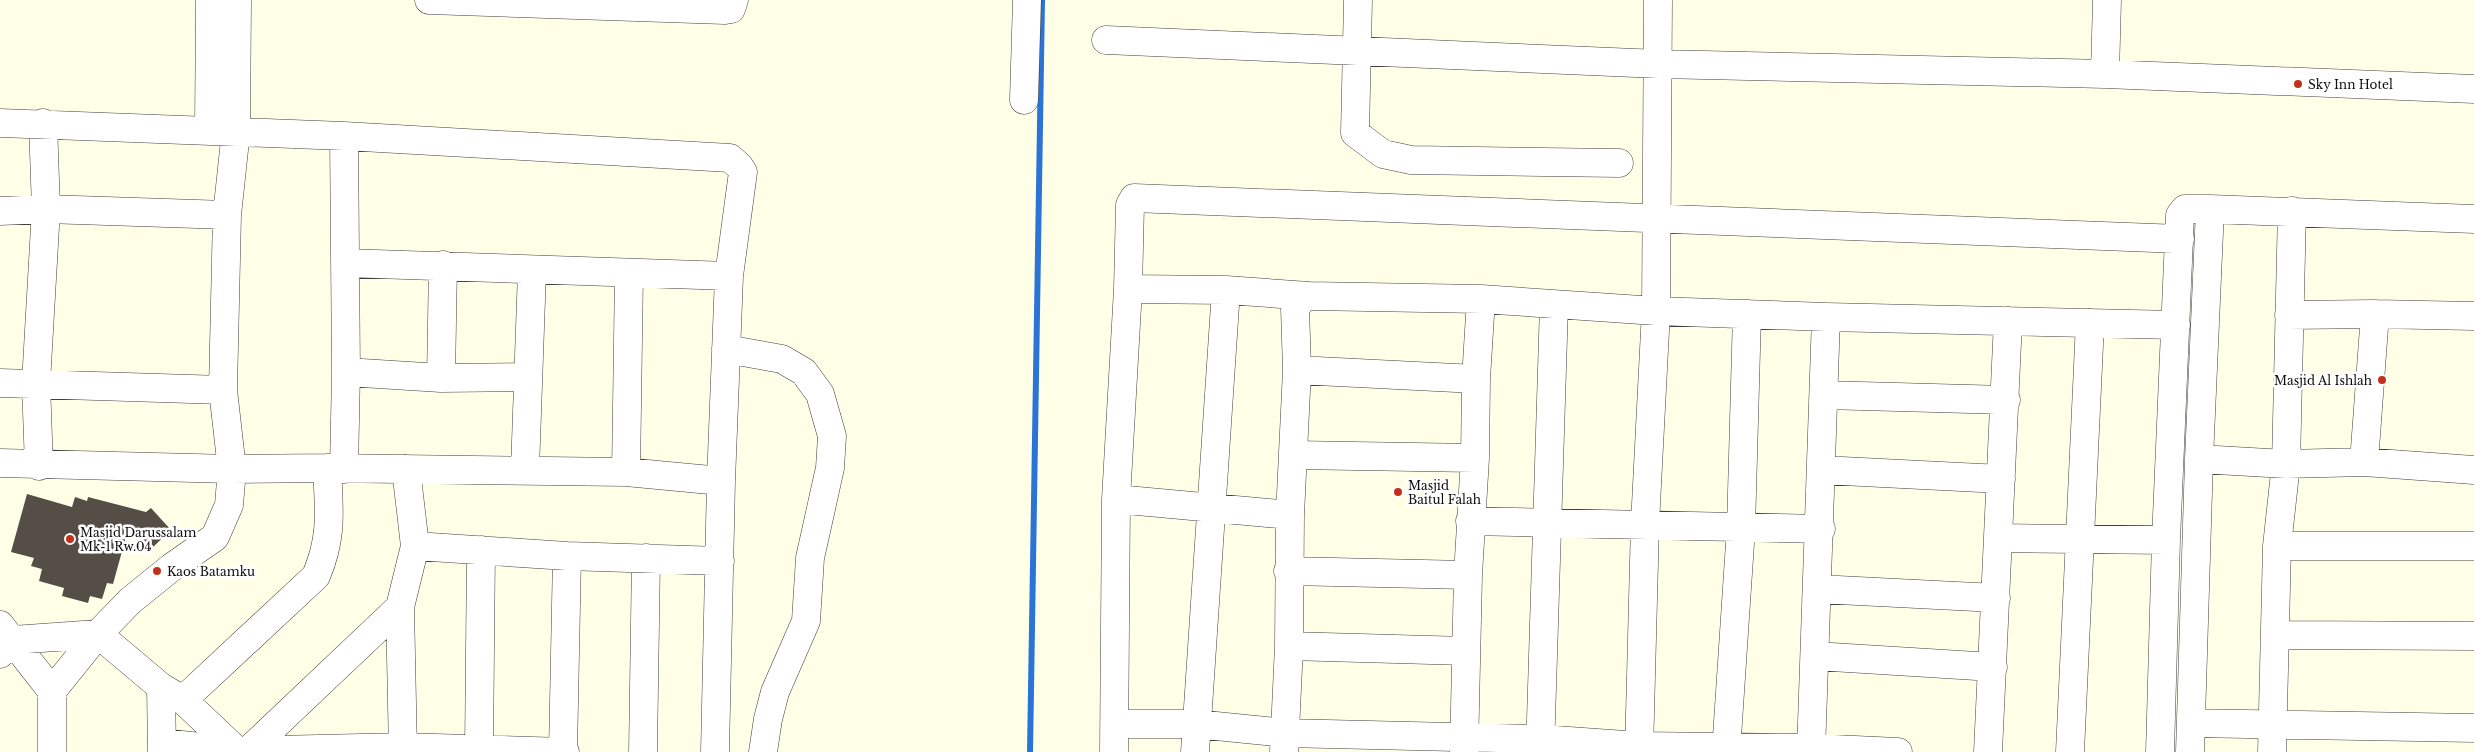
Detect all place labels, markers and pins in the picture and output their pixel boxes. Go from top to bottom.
place label: Sky Inn Hotel [2308,77,2393,92]
marker: Sky Inn Hotel [2292,78,2304,90]
place label: Masjid Al Ishlah [2274,373,2372,388]
marker: Masjid Al Ishlah [2376,374,2388,386]
place label: Masjid Baitul Falah [1408,478,1481,507]
marker: Masjid Baitul Falah [1392,486,1404,498]
place label: Masjid Darussalam Mk-1 Rw.04 [80,525,196,554]
marker: Masjid Darussalam Mk-1 Rw.04 [64,533,76,545]
place label: Kaos Batamku [167,564,255,579]
marker: Kaos Batamku [151,565,163,577]

